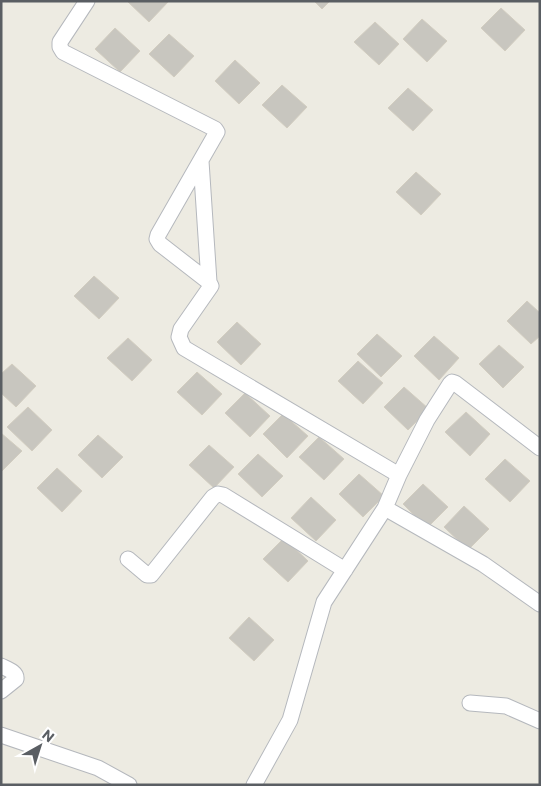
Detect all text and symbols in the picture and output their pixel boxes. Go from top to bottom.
north arrow [15,721,65,771]
text: N [39,726,58,745]

